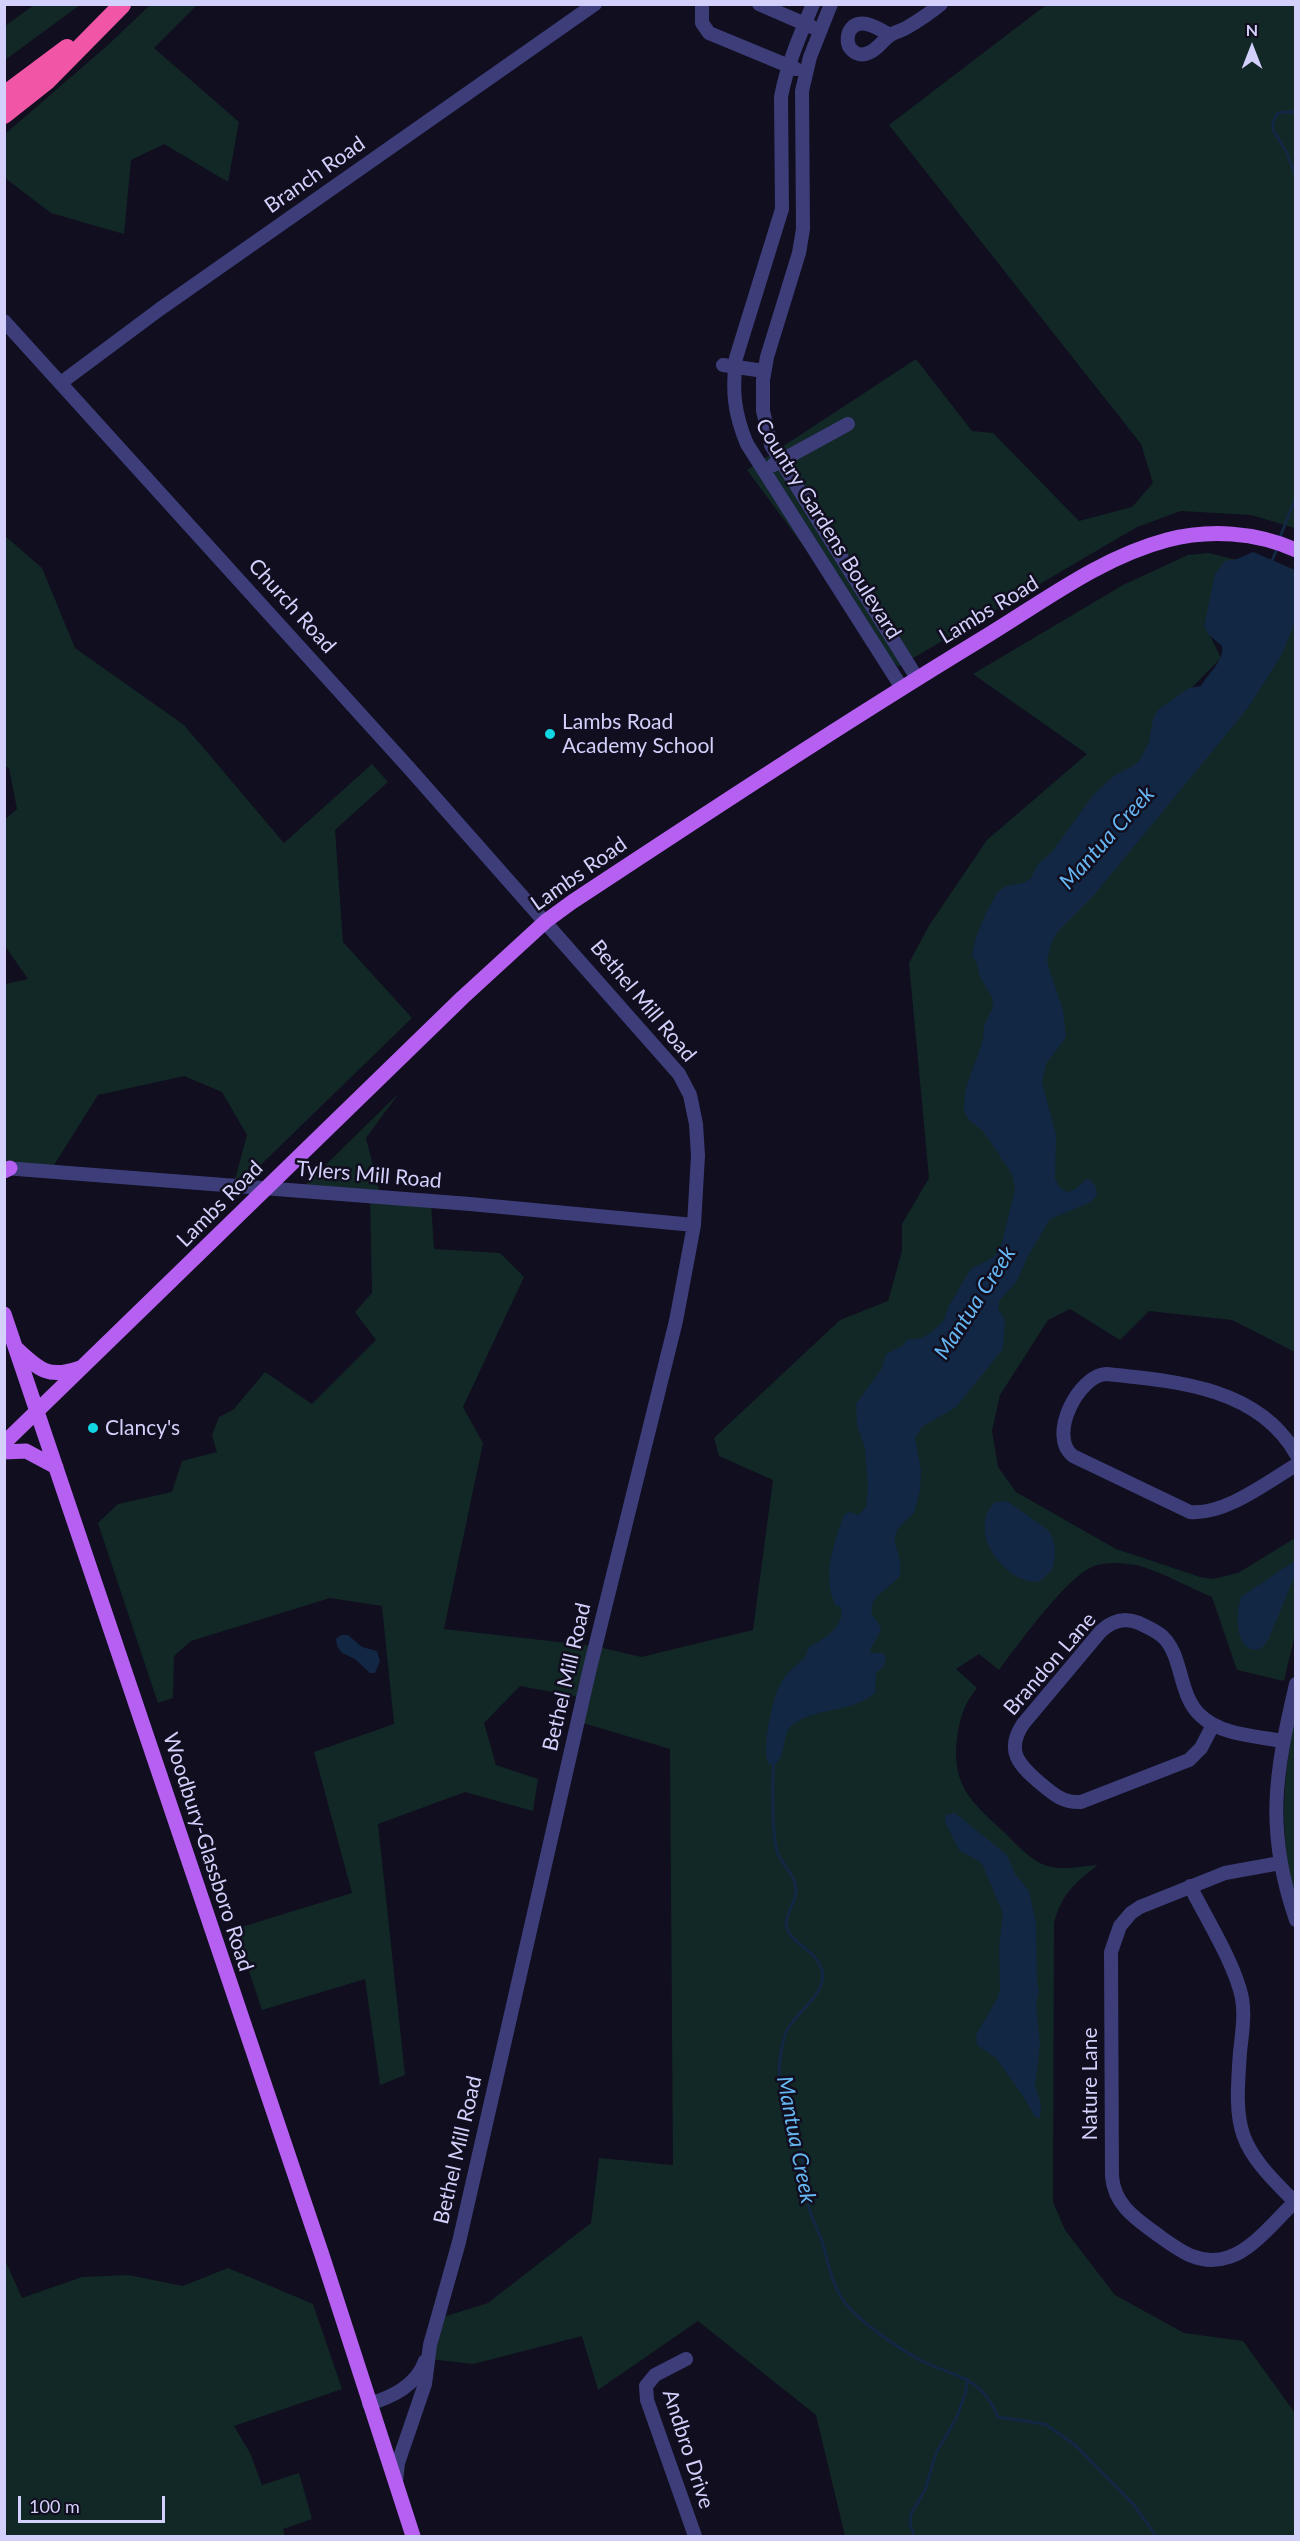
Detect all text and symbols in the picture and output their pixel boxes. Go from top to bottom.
north arrow [1222,18,1282,78]
text: N [1246,20,1258,39]
street label: Branch Road [260,131,370,219]
street label: Country Gardens Boulevard [750,414,906,644]
street label: Church Road [243,554,341,658]
street label: Lambs Road [935,571,1043,649]
place label: Lambs Road Academy School [562,709,714,759]
marker: Lambs Road Academy School [543,727,557,741]
water label: Mantua Creek [1054,781,1160,895]
street label: Lambs Road [526,832,632,916]
street label: Bethel Mill Road [585,935,701,1067]
street label: Lambs Road [172,1156,268,1252]
street label: Tylers Mill Road [295,1156,443,1194]
water label: Mantua Creek [929,1242,1021,1364]
place label: Clancy's [105,1415,180,1441]
marker: Clancy's [86,1421,100,1435]
street label: Bethel Mill Road [538,1600,596,1754]
street label: Brandon Lane [999,1608,1101,1720]
street label: Woodbury-Glassboro Road [157,1729,259,1975]
street label: Nature Lane [1077,2028,1103,2140]
street label: Bethel Mill Road [429,2073,487,2227]
water label: Mantua Creek [771,2074,821,2206]
street label: Andbro Drive [657,2386,719,2512]
scale bar [21,2484,168,2522]
text: 100 m [29,2495,80,2517]

